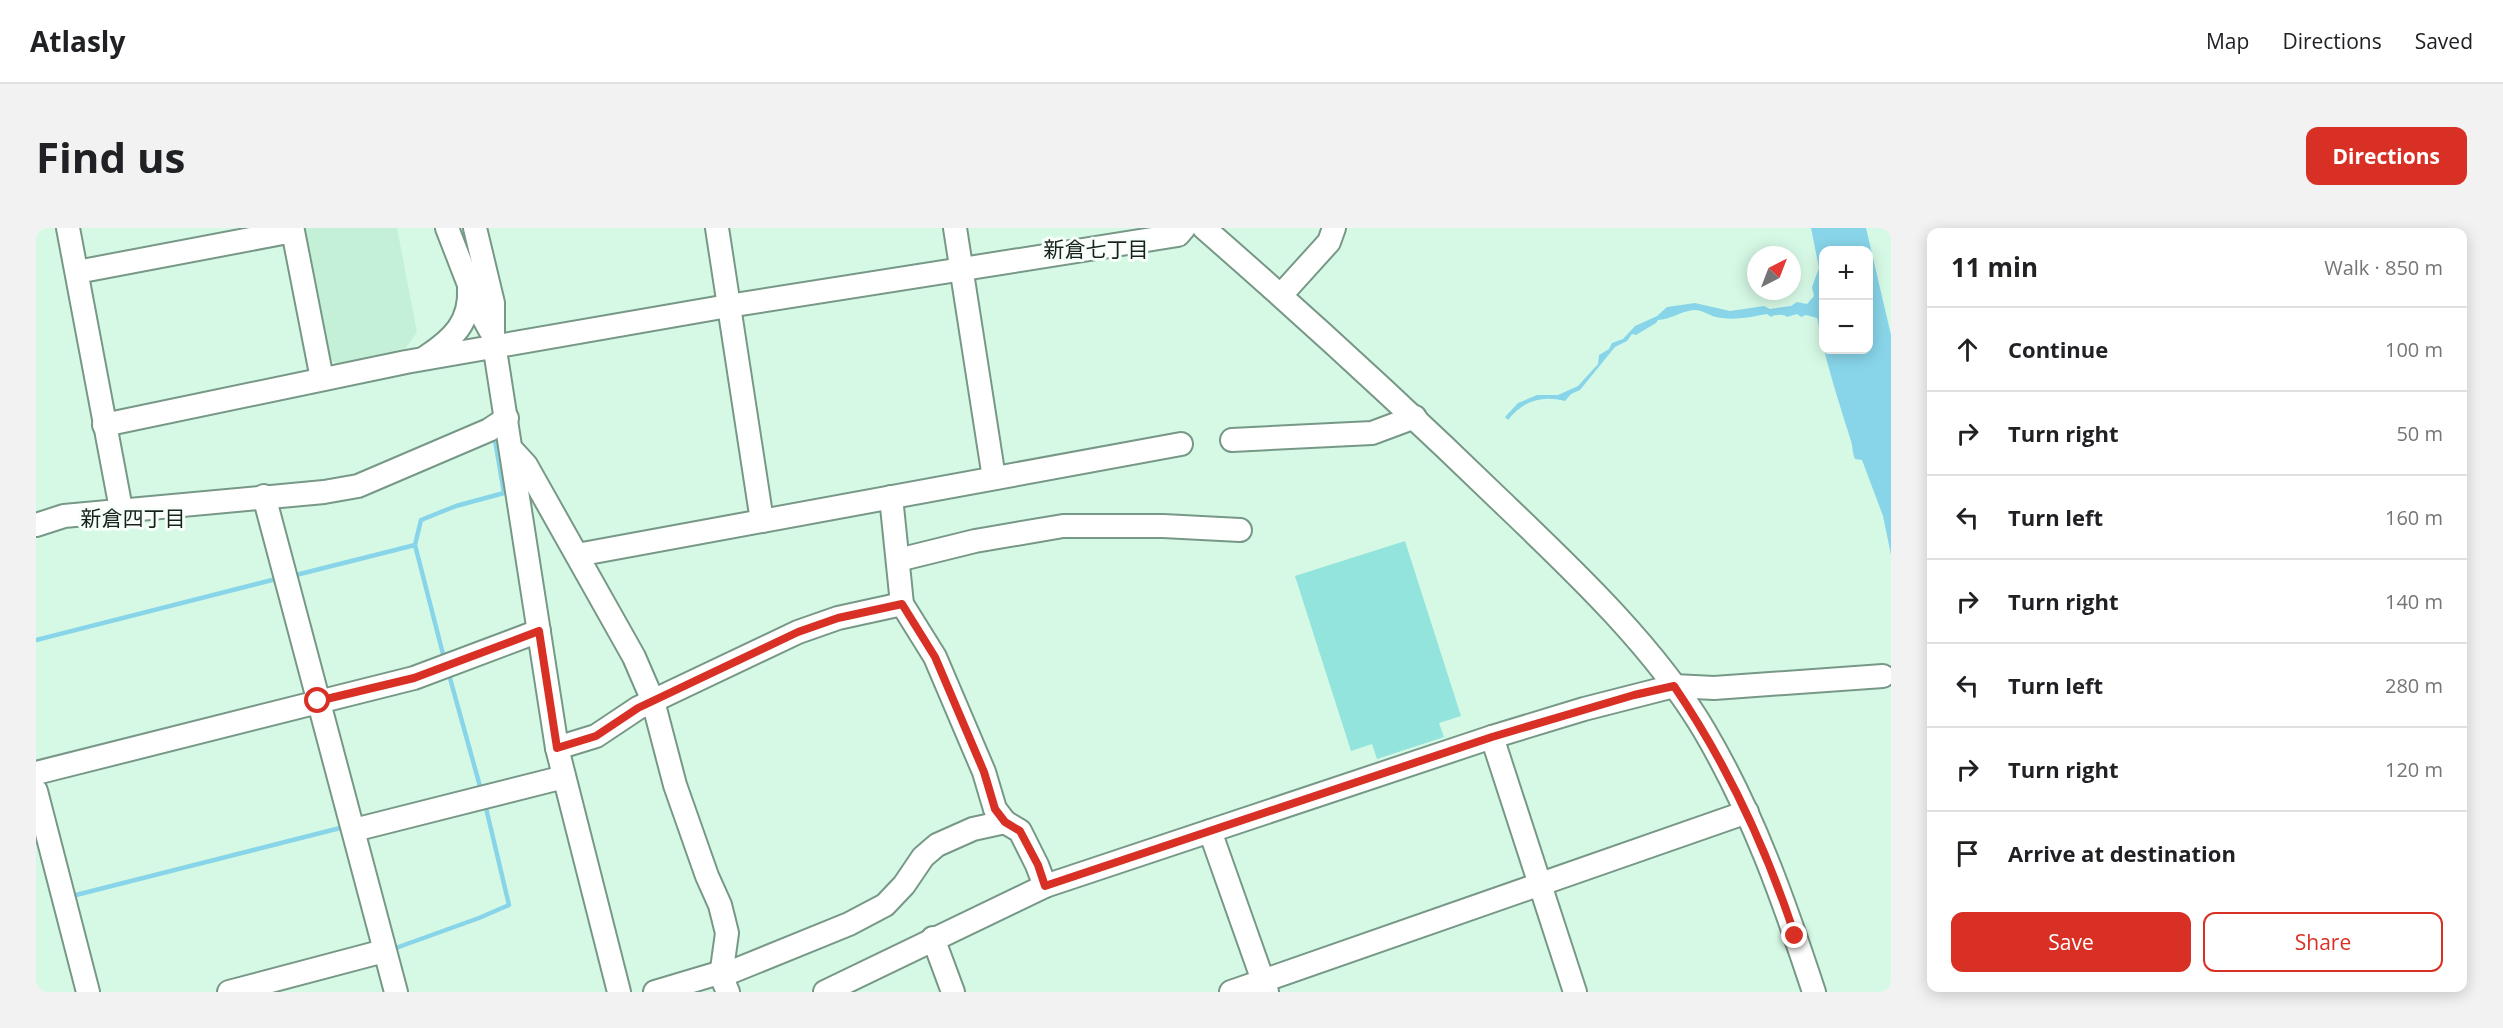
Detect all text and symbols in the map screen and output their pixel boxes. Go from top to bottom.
text: Atlasly [30,22,125,60]
text: Map [2206,27,2249,55]
text: Directions [2282,27,2382,55]
text: Saved [2415,27,2473,55]
button: Directions [2306,127,2467,185]
text: Find us [36,128,185,185]
district label: 新倉七丁目 [1044,235,1149,263]
north arrow [1747,246,1801,300]
map controls [1819,246,1873,354]
button: + [1819,246,1873,300]
text: 11 min [1951,249,2038,285]
text: Walk · 850 m [2324,254,2443,281]
button: − [1819,300,1873,354]
icon: ahead [1951,333,1984,366]
text: Continue [2008,334,2108,364]
text: 100 m [2385,336,2443,363]
icon: right [1951,417,1984,450]
text: Turn right [2008,418,2119,448]
text: 50 m [2396,420,2443,447]
icon: left [1951,501,1984,534]
text: Turn left [2008,502,2103,532]
district label: 新倉四丁目 [81,504,186,532]
text: 160 m [2385,504,2443,531]
icon: right [1951,585,1984,618]
text: Turn right [2008,586,2119,616]
text: 140 m [2385,588,2443,615]
icon: left [1951,669,1984,702]
text: Turn left [2008,670,2103,700]
text: 280 m [2385,672,2443,699]
route start [304,687,330,713]
icon: right [1951,753,1984,786]
text: Turn right [2008,754,2119,784]
text: 120 m [2385,756,2443,783]
icon: arrive [1951,837,1984,870]
text: Arrive at destination [2008,838,2236,868]
button: Save [1951,912,2191,972]
button: Share [2203,912,2443,972]
route end [1781,922,1807,948]

